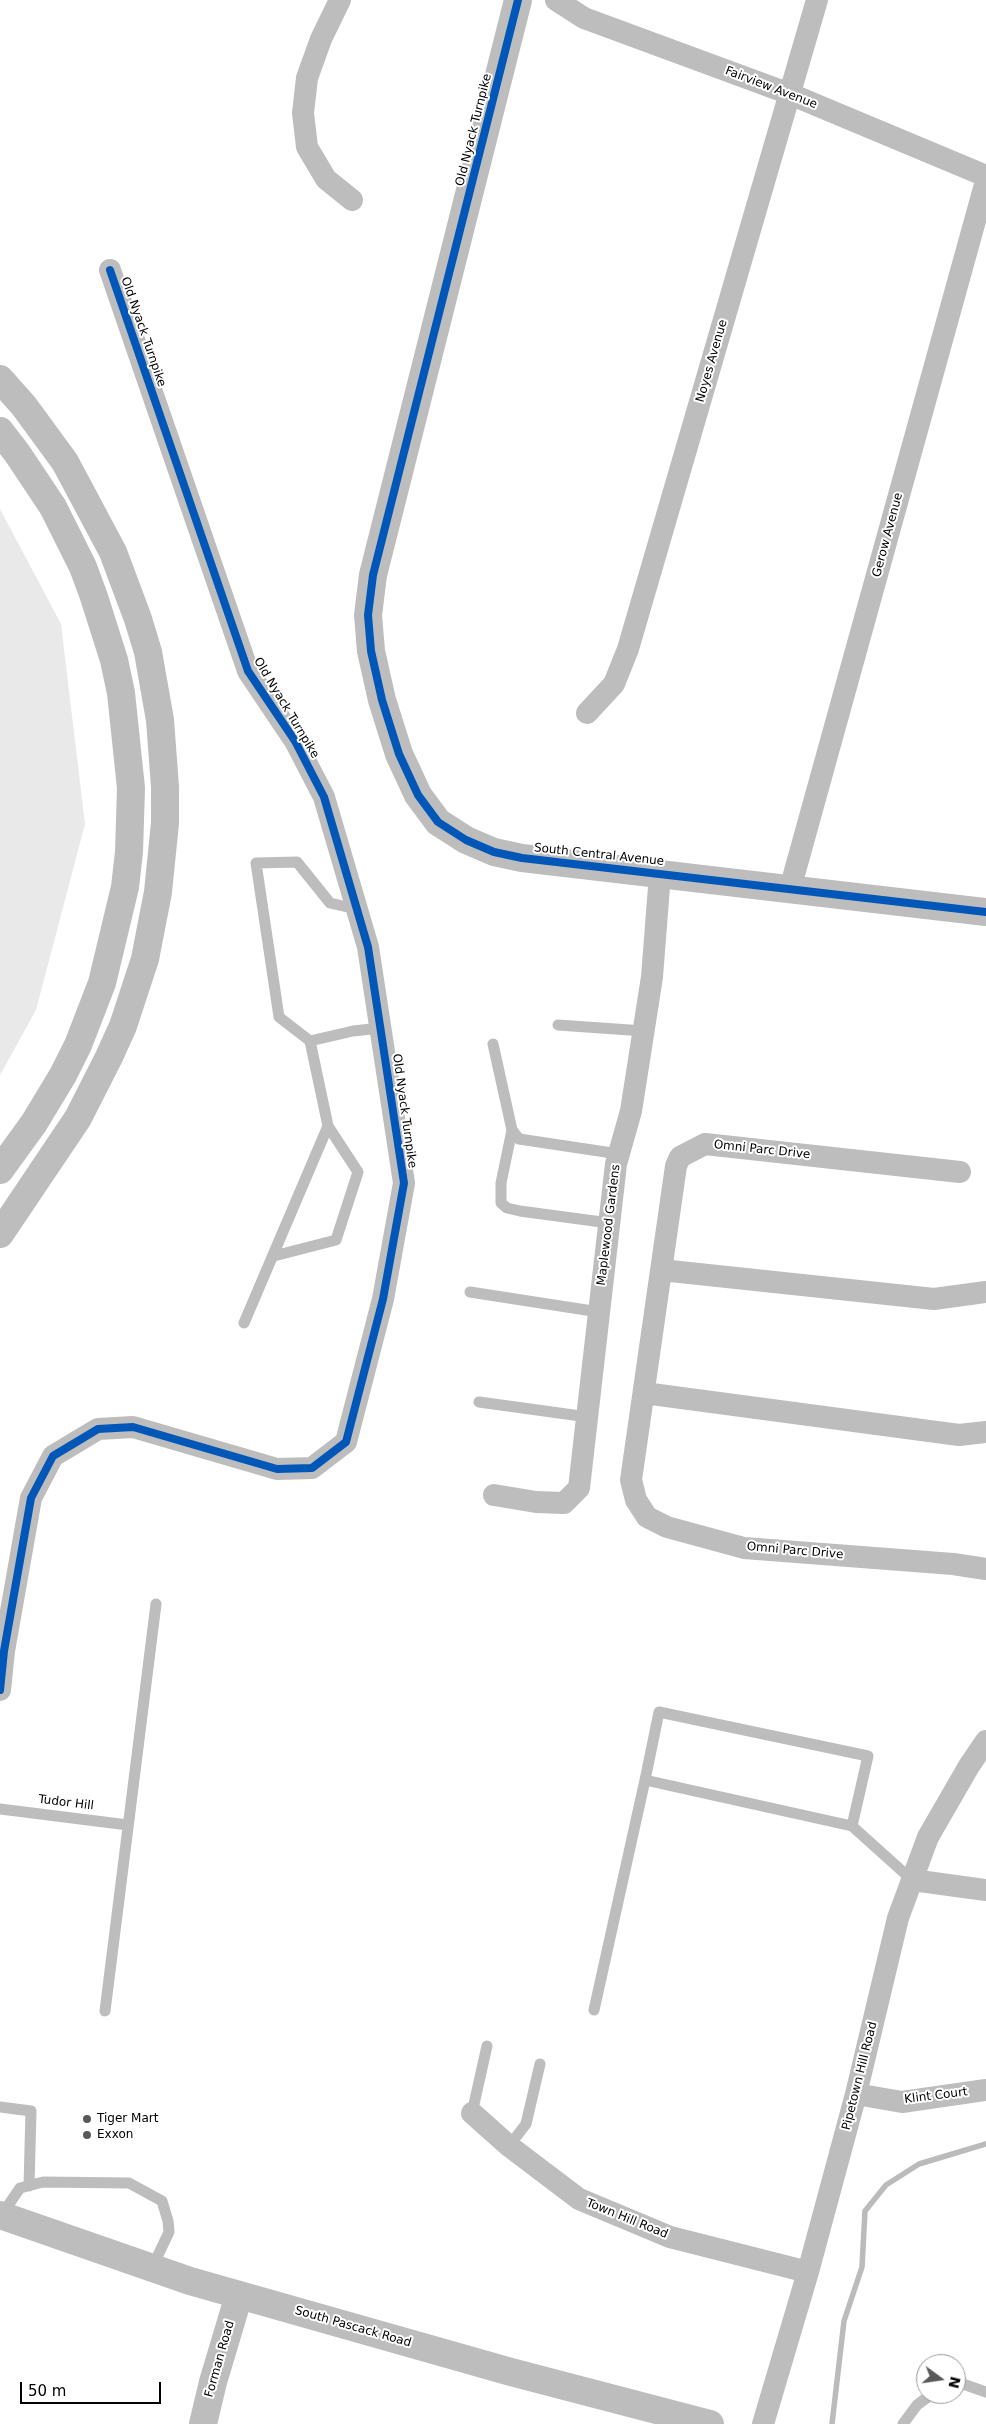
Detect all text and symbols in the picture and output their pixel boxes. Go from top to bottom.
street label: Fairview Avenue [723,64,819,112]
street label: Old Nyack Turnpike [453,72,495,188]
street label: Old Nyack Turnpike [117,275,169,389]
street label: Noyes Avenue [693,318,731,404]
street label: Gerow Avenue [870,491,906,579]
street label: Old Nyack Turnpike [250,655,322,761]
street label: South Central Avenue [533,841,665,869]
street label: Old Nyack Turnpike [389,1053,419,1169]
street label: Omni Parc Drive [713,1138,811,1162]
street label: Maplewood Gardens [594,1163,624,1287]
street label: Omni Parc Drive [746,1540,844,1562]
street label: Tudor Hill [37,1792,95,1814]
street label: Pipetown Hill Road [840,2020,880,2132]
street label: Klint Court [904,2085,968,2107]
place label: Tiger Mart [97,2112,158,2126]
marker: Tiger Mart [81,2113,93,2125]
place label: Exxon [97,2128,133,2142]
marker: Exxon [81,2129,93,2141]
street label: Town Hill Road [584,2196,670,2242]
street label: South Pascack Road [293,2303,413,2351]
street label: Forman Road [202,2319,238,2399]
north arrow [916,2354,966,2404]
scale bar [22,2372,164,2404]
text: N [945,2375,964,2390]
text: 50 m [28,2382,66,2400]

